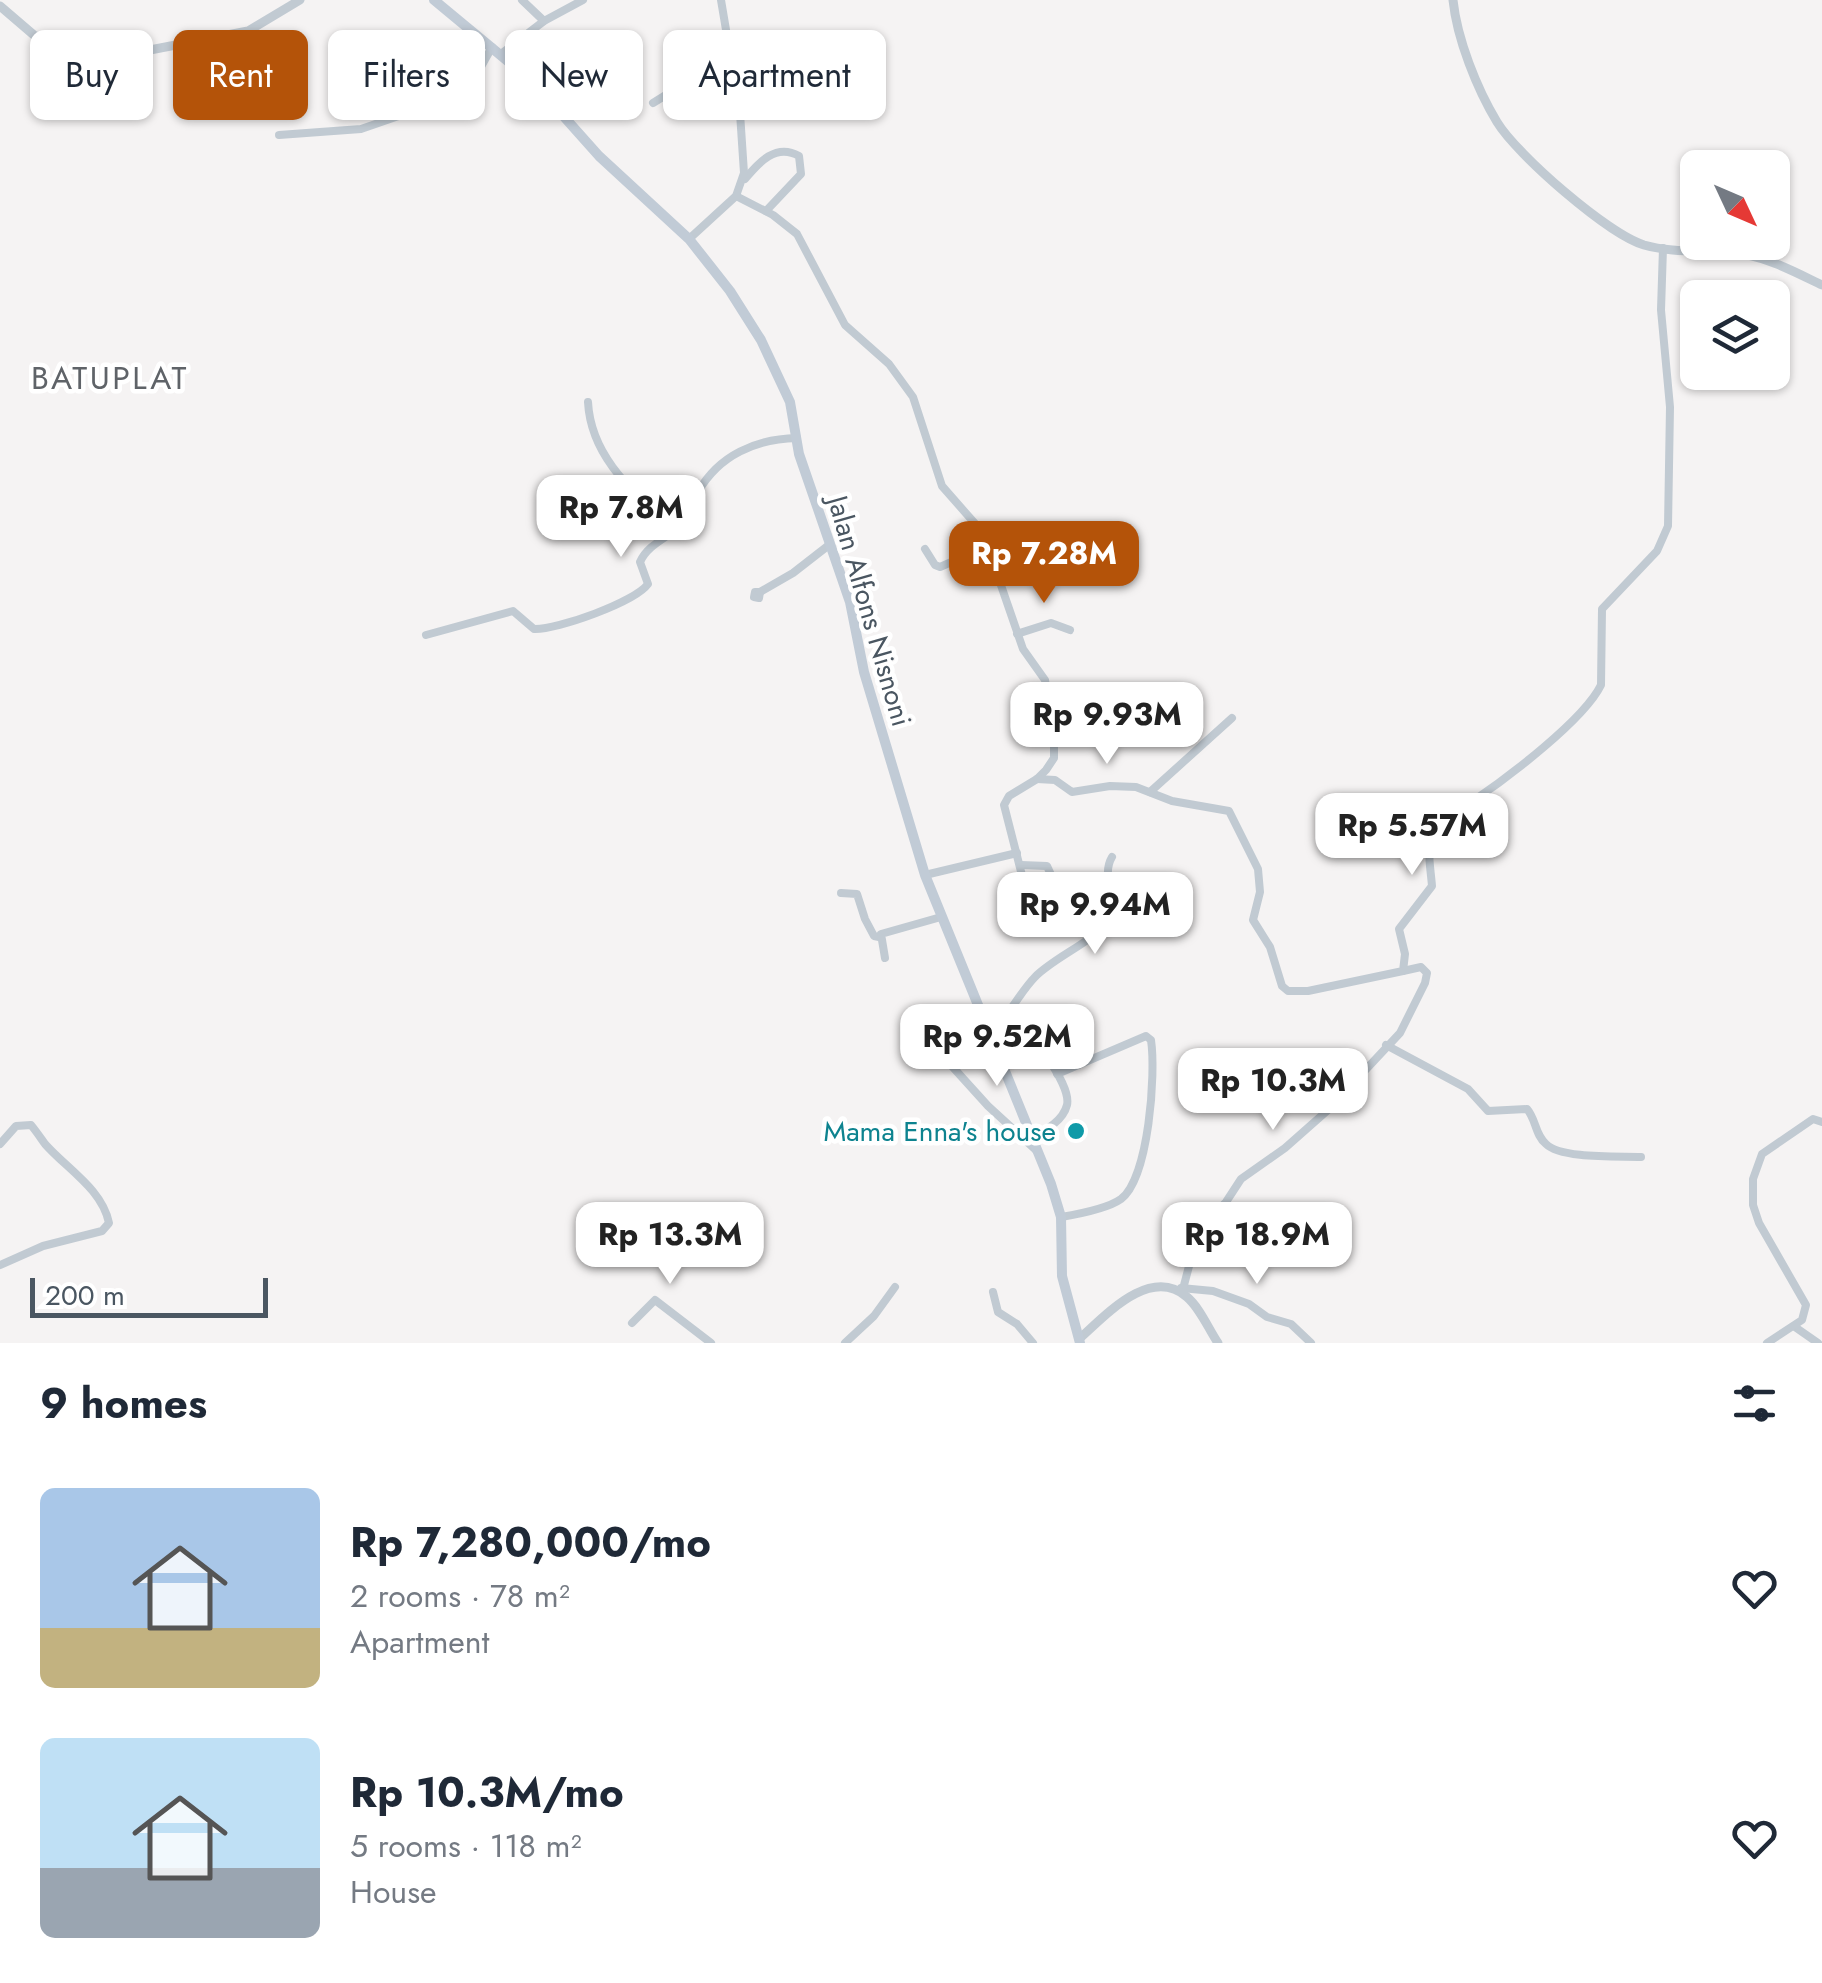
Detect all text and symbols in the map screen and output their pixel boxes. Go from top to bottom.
chip: Buy [30,30,153,120]
chip: Rent [173,30,308,120]
chip: Filters [328,30,485,120]
chip: New [505,30,643,120]
chip: Apartment [663,30,886,120]
north arrow [1680,150,1790,260]
map controls [1680,150,1790,390]
button: layers [1680,280,1790,390]
district label: BATUPLAT [31,355,189,401]
pin: Rp 7.8M [529,475,713,560]
text: Rp 7.8M [558,484,684,530]
street label: Jalan Alfons Nisnoni [816,487,922,731]
pin: Rp 7.28M [941,521,1147,606]
text: Rp 7.28M [971,530,1117,576]
pin: Rp 9.93M [1004,682,1210,767]
text: Rp 9.93M [1032,691,1182,737]
pin: Rp 5.57M [1309,793,1515,878]
text: Rp 5.57M [1337,802,1487,848]
pin: Rp 9.94M [992,872,1198,957]
text: Rp 9.94M [1019,881,1171,927]
pin: Rp 9.52M [894,1004,1100,1089]
text: Rp 9.52M [922,1013,1072,1059]
pin: Rp 10.3M [1170,1048,1376,1133]
text: Rp 10.3M [1200,1057,1346,1103]
place label: Mama Enna's house [823,1111,1056,1152]
marker: Mama Enna's house [1065,1120,1087,1142]
pin: Rp 13.3M [567,1202,773,1287]
pin: Rp 18.9M [1154,1202,1360,1287]
text: Rp 13.3M [598,1211,742,1257]
text: Rp 18.9M [1184,1211,1330,1257]
scale bar [30,1273,268,1318]
text: 200 m [45,1275,125,1316]
text: 9 homes [40,1373,207,1434]
icon: filters [1727,1376,1782,1431]
text: Rp 7,280,000/mo [350,1512,711,1573]
icon: home [120,1528,240,1648]
icon: heart [1727,1561,1782,1616]
text: 2 rooms · 78 m² [350,1573,570,1619]
text: Apartment [350,1619,489,1665]
text: Rp 10.3M/mo [350,1762,624,1823]
icon: home [120,1778,240,1898]
icon: heart [1727,1811,1782,1866]
text: 5 rooms · 118 m² [350,1823,582,1869]
text: House [350,1869,437,1915]

